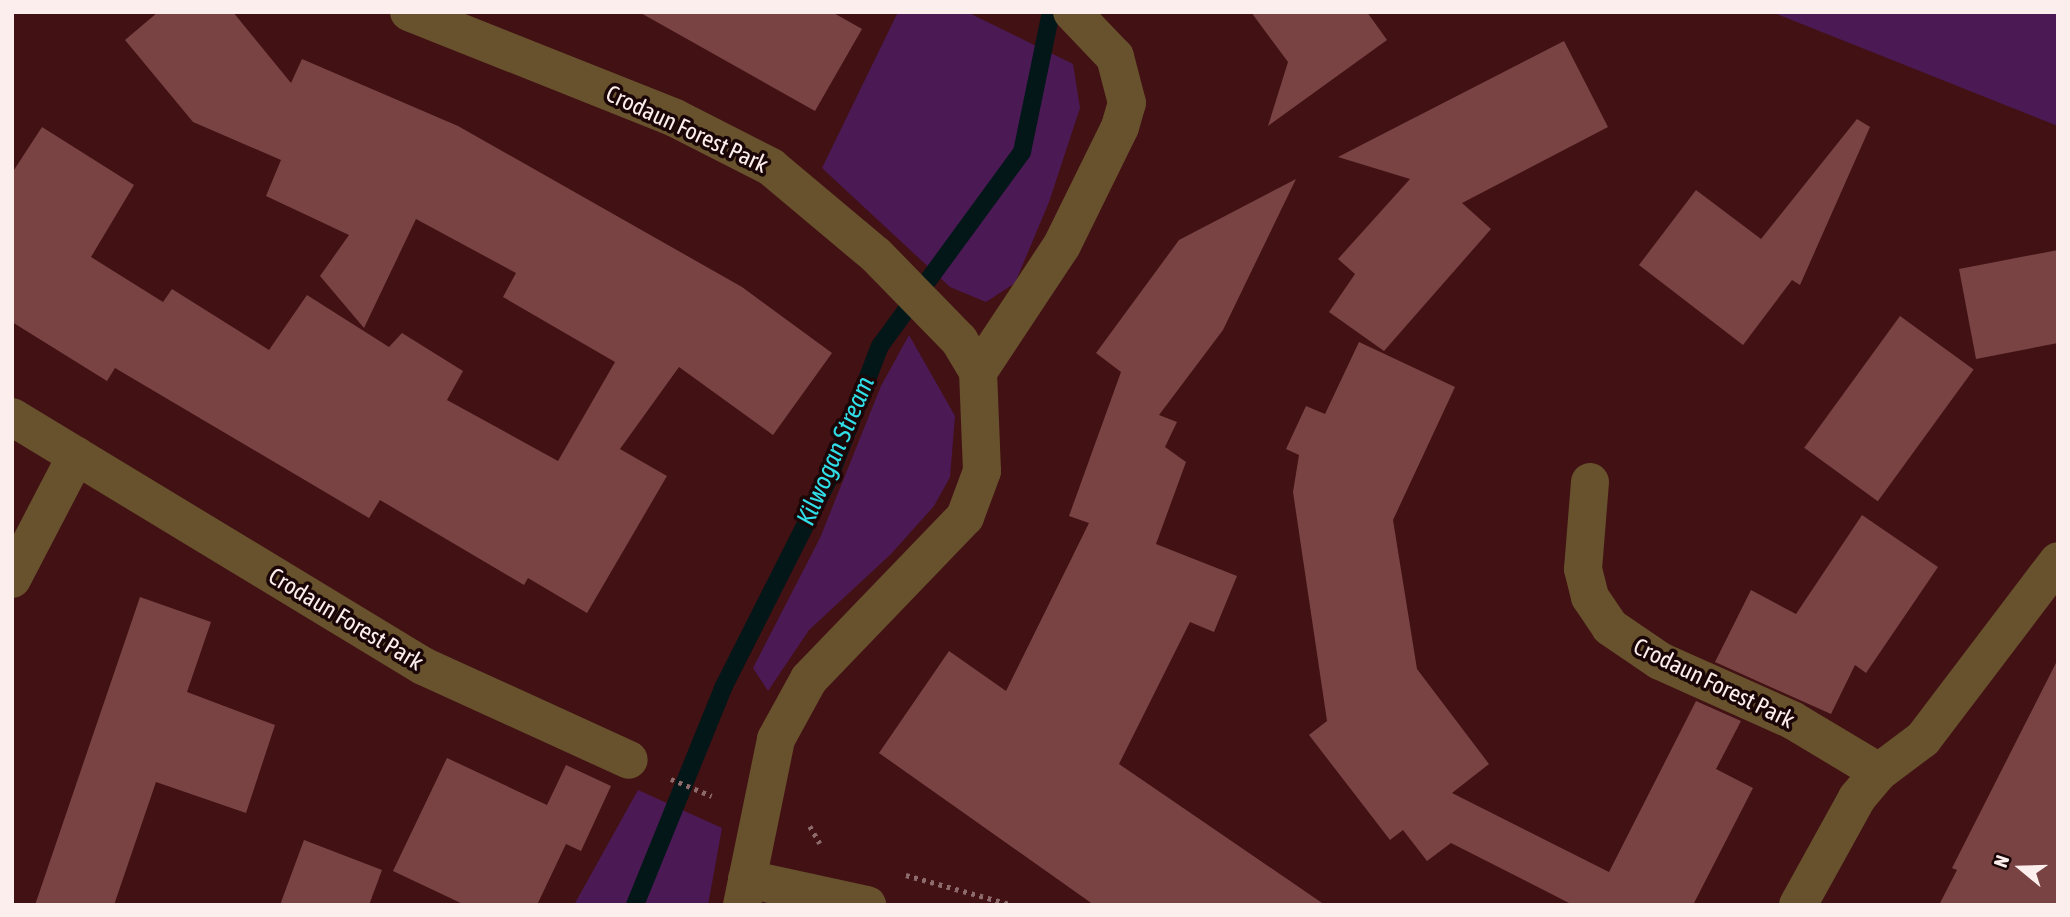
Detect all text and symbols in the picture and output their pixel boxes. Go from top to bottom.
street label: Crodaun Forest Park [601,79,773,179]
water label: Kilwogan Stream [791,372,881,530]
street label: Crodaun Forest Park [263,561,429,677]
street label: Crodaun Forest Park [1629,632,1799,734]
north arrow [1986,833,2056,903]
text: N [1989,852,2013,870]

